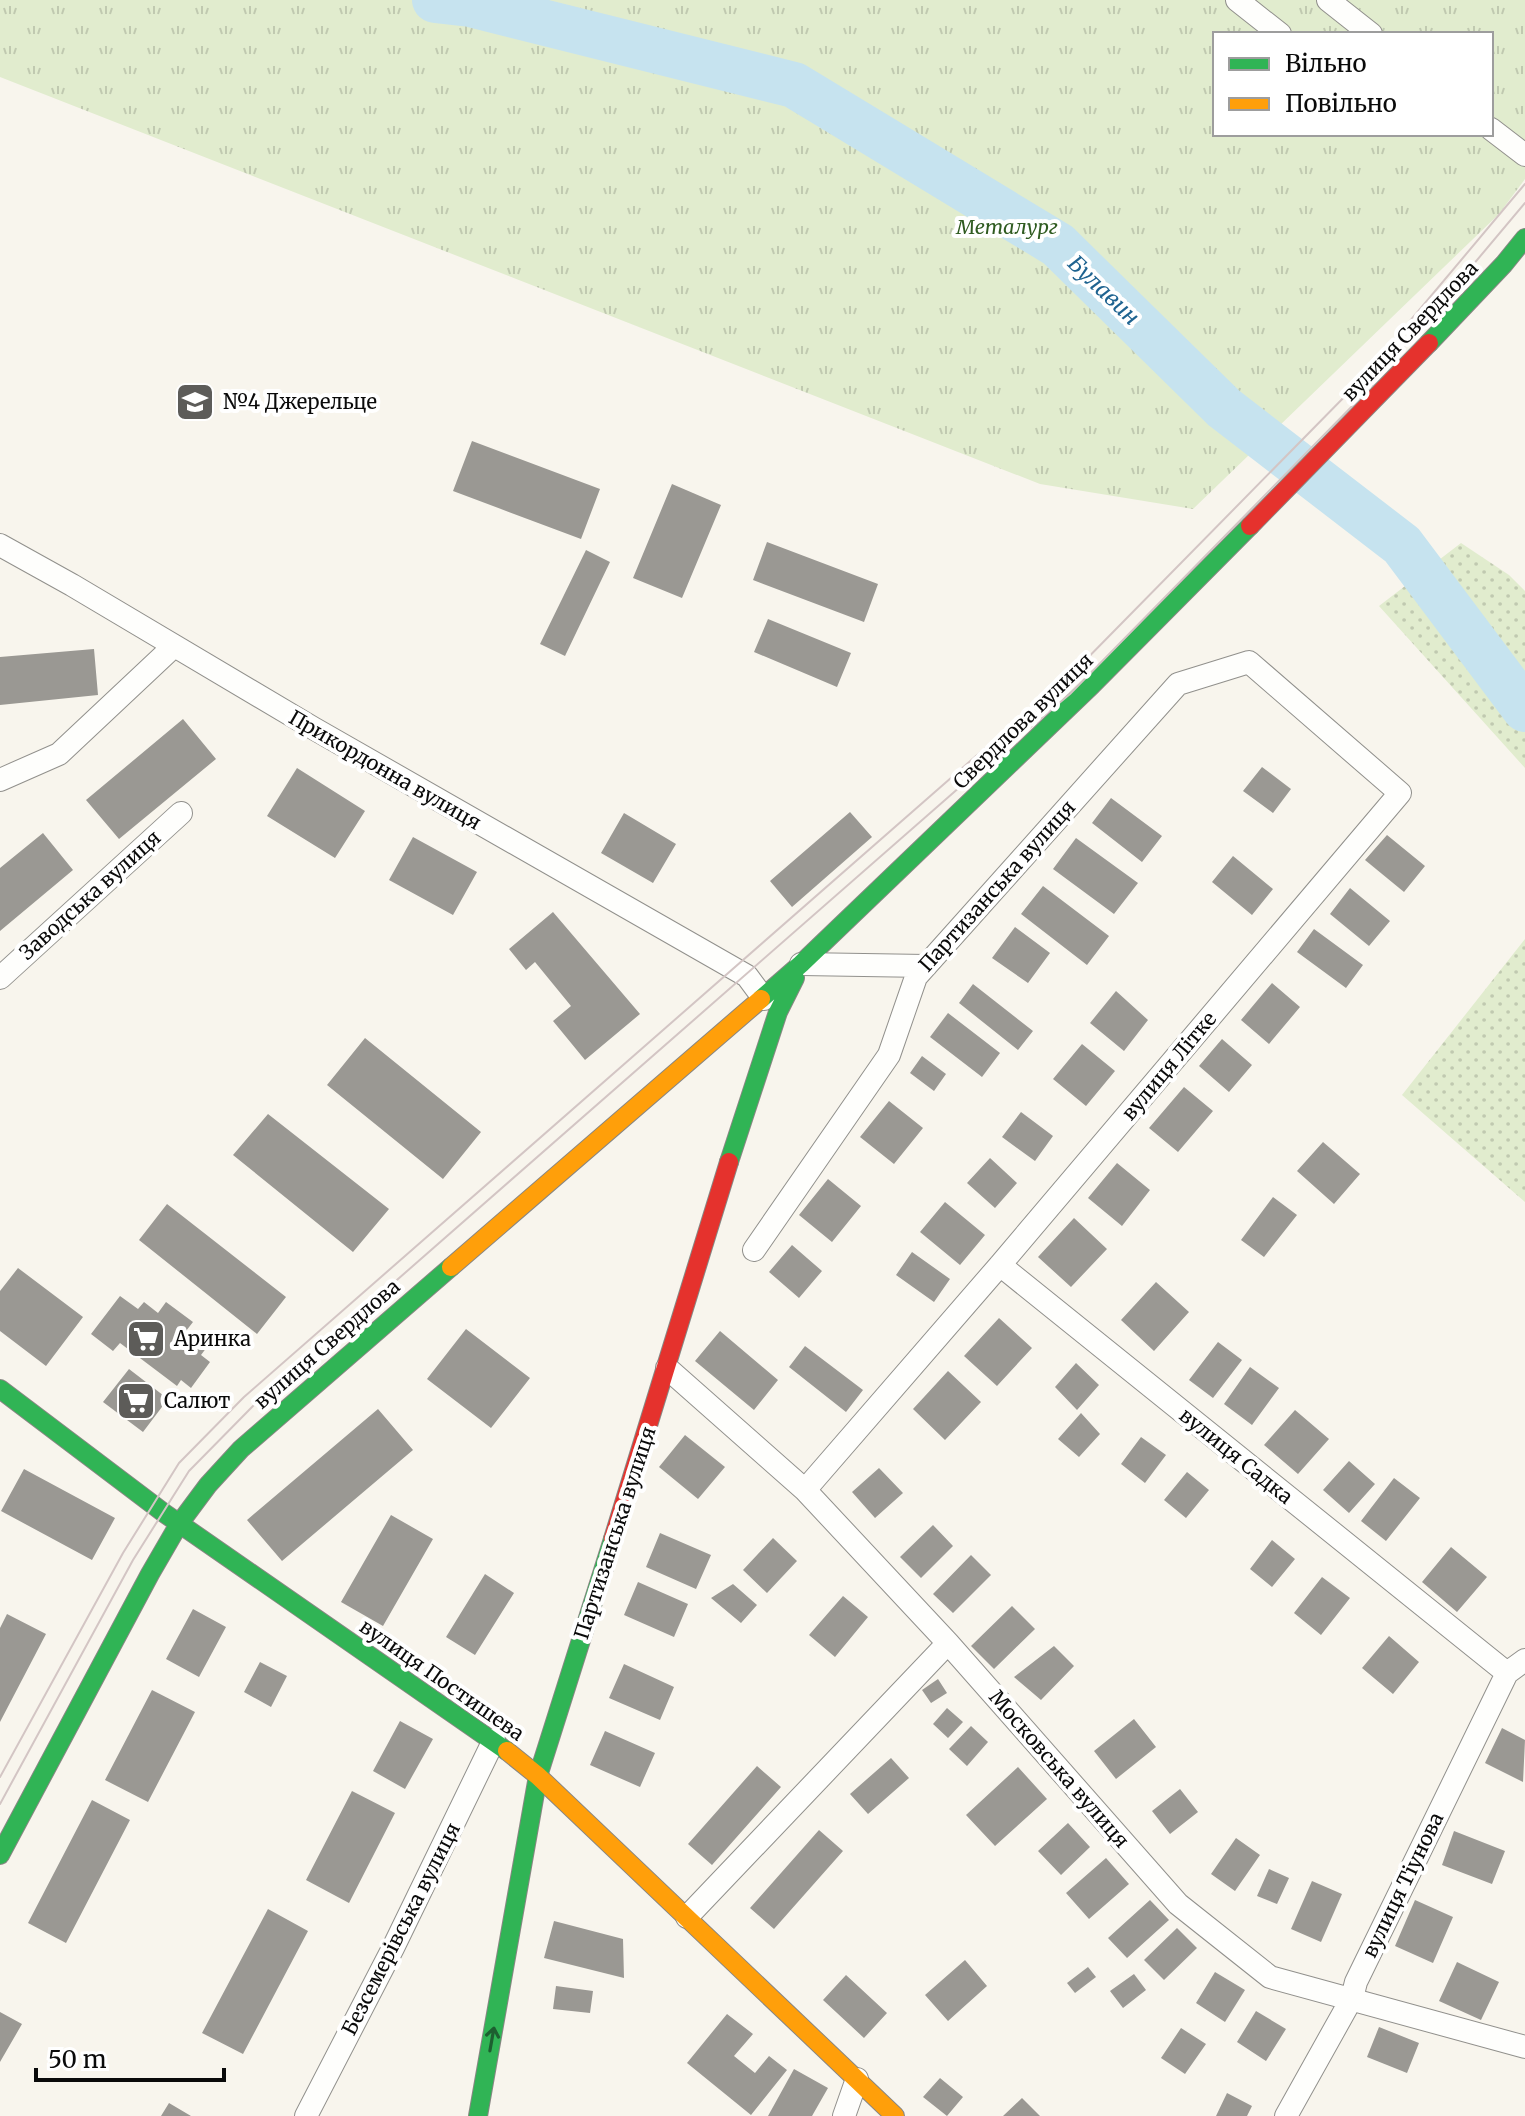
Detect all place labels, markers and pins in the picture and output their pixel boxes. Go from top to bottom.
school or university icon: №4 Джерельце [174,381,216,423]
place label: №4 Джерельце [223,389,377,414]
supermarket icon: Аринка [125,1318,167,1360]
place label: Аринка [173,1326,251,1351]
supermarket icon: Салют [115,1380,157,1422]
place label: Салют [164,1388,230,1413]

